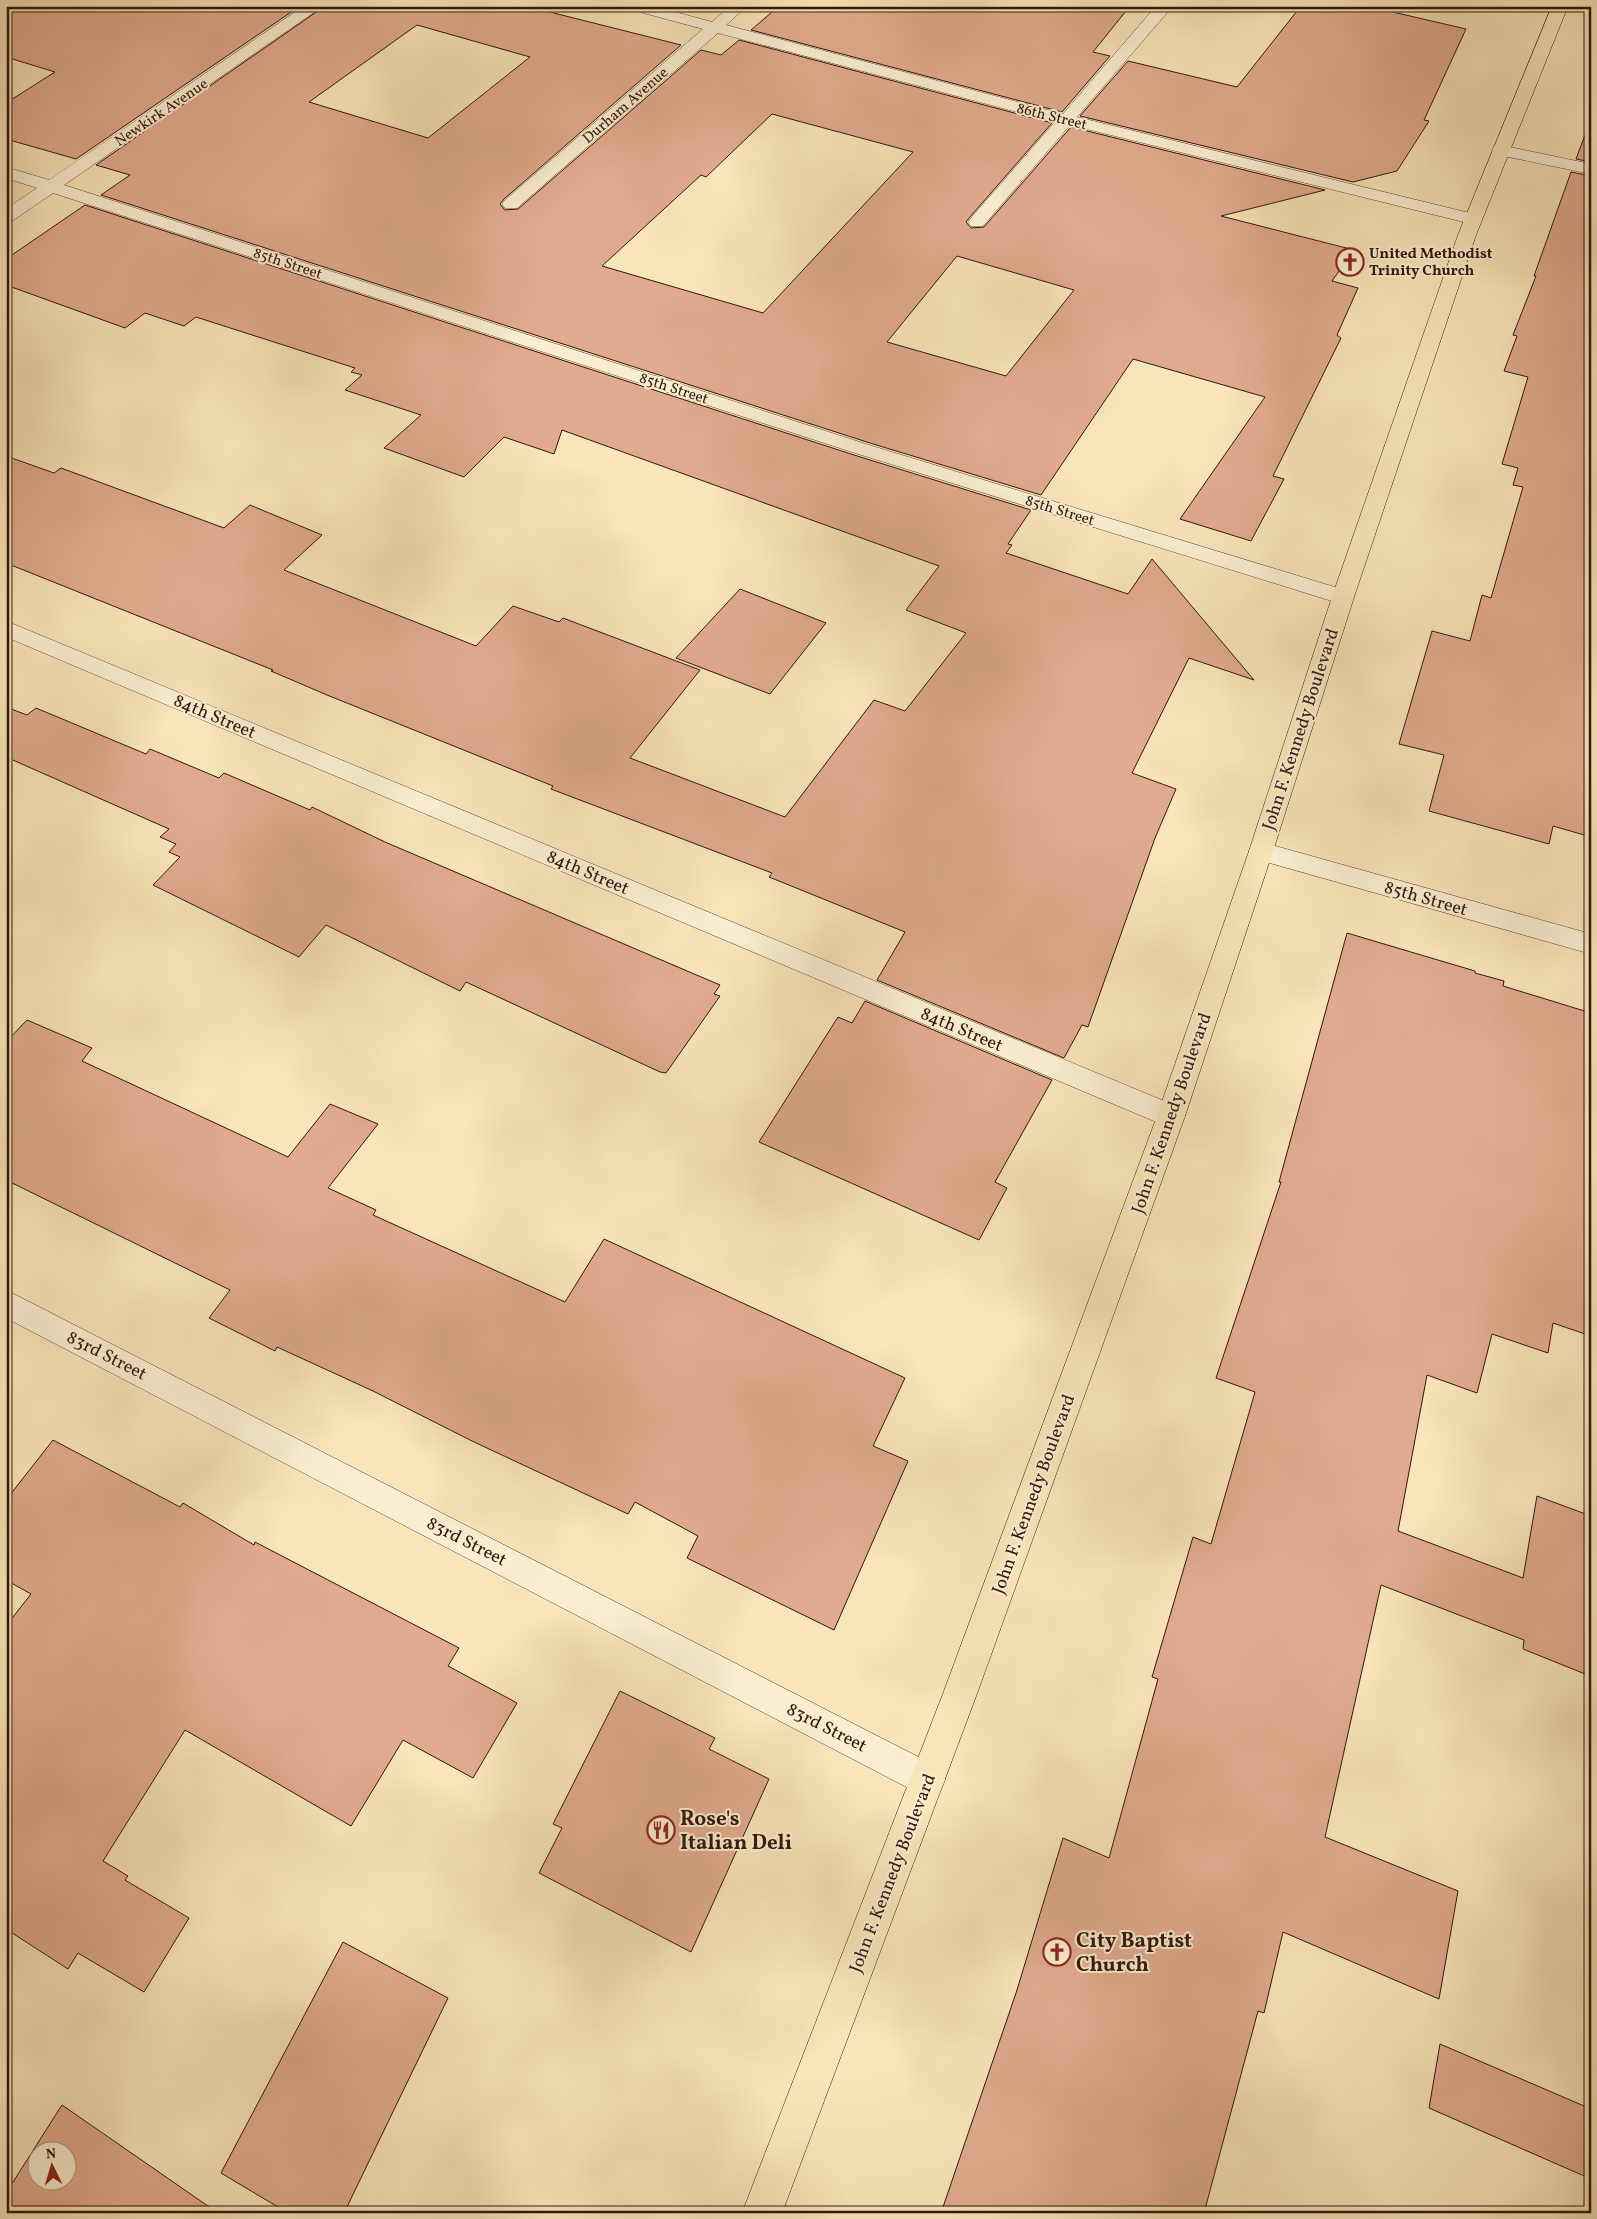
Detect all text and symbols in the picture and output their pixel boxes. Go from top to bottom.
street label: Durham Avenue [579,63,673,149]
street label: Newkirk Avenue [111,74,213,152]
street label: 86th Street [1014,99,1089,136]
street label: 85th Street [250,243,325,285]
place label: United Methodist Trinity Church [1369,244,1493,282]
church icon: United Methodist Trinity Church [1335,247,1365,277]
street label: 85th Street [636,368,711,410]
street label: 85th Street [1022,491,1097,532]
street label: John F. Kennedy Boulevard [1257,625,1346,834]
street label: 84th Street [169,689,259,746]
street label: 84th Street [542,845,632,902]
street label: 85th Street [1381,876,1470,923]
street label: 84th Street [916,1002,1006,1059]
street label: John F. Kennedy Boulevard [1126,1010,1219,1217]
street label: 83rd Street [62,1325,151,1387]
street label: John F. Kennedy Boulevard [987,1391,1082,1598]
street label: 83rd Street [422,1511,511,1573]
street label: 83rd Street [782,1697,871,1759]
street label: John F. Kennedy Boulevard [844,1771,943,1977]
place label: Rose's Italian Deli [680,1805,792,1858]
restaurant icon: Rose's Italian Deli [646,1815,676,1845]
place label: City Baptist Church [1076,1927,1192,1980]
church icon: City Baptist Church [1042,1937,1072,1967]
north arrow [28,2142,78,2192]
text: N [45,2145,57,2164]

